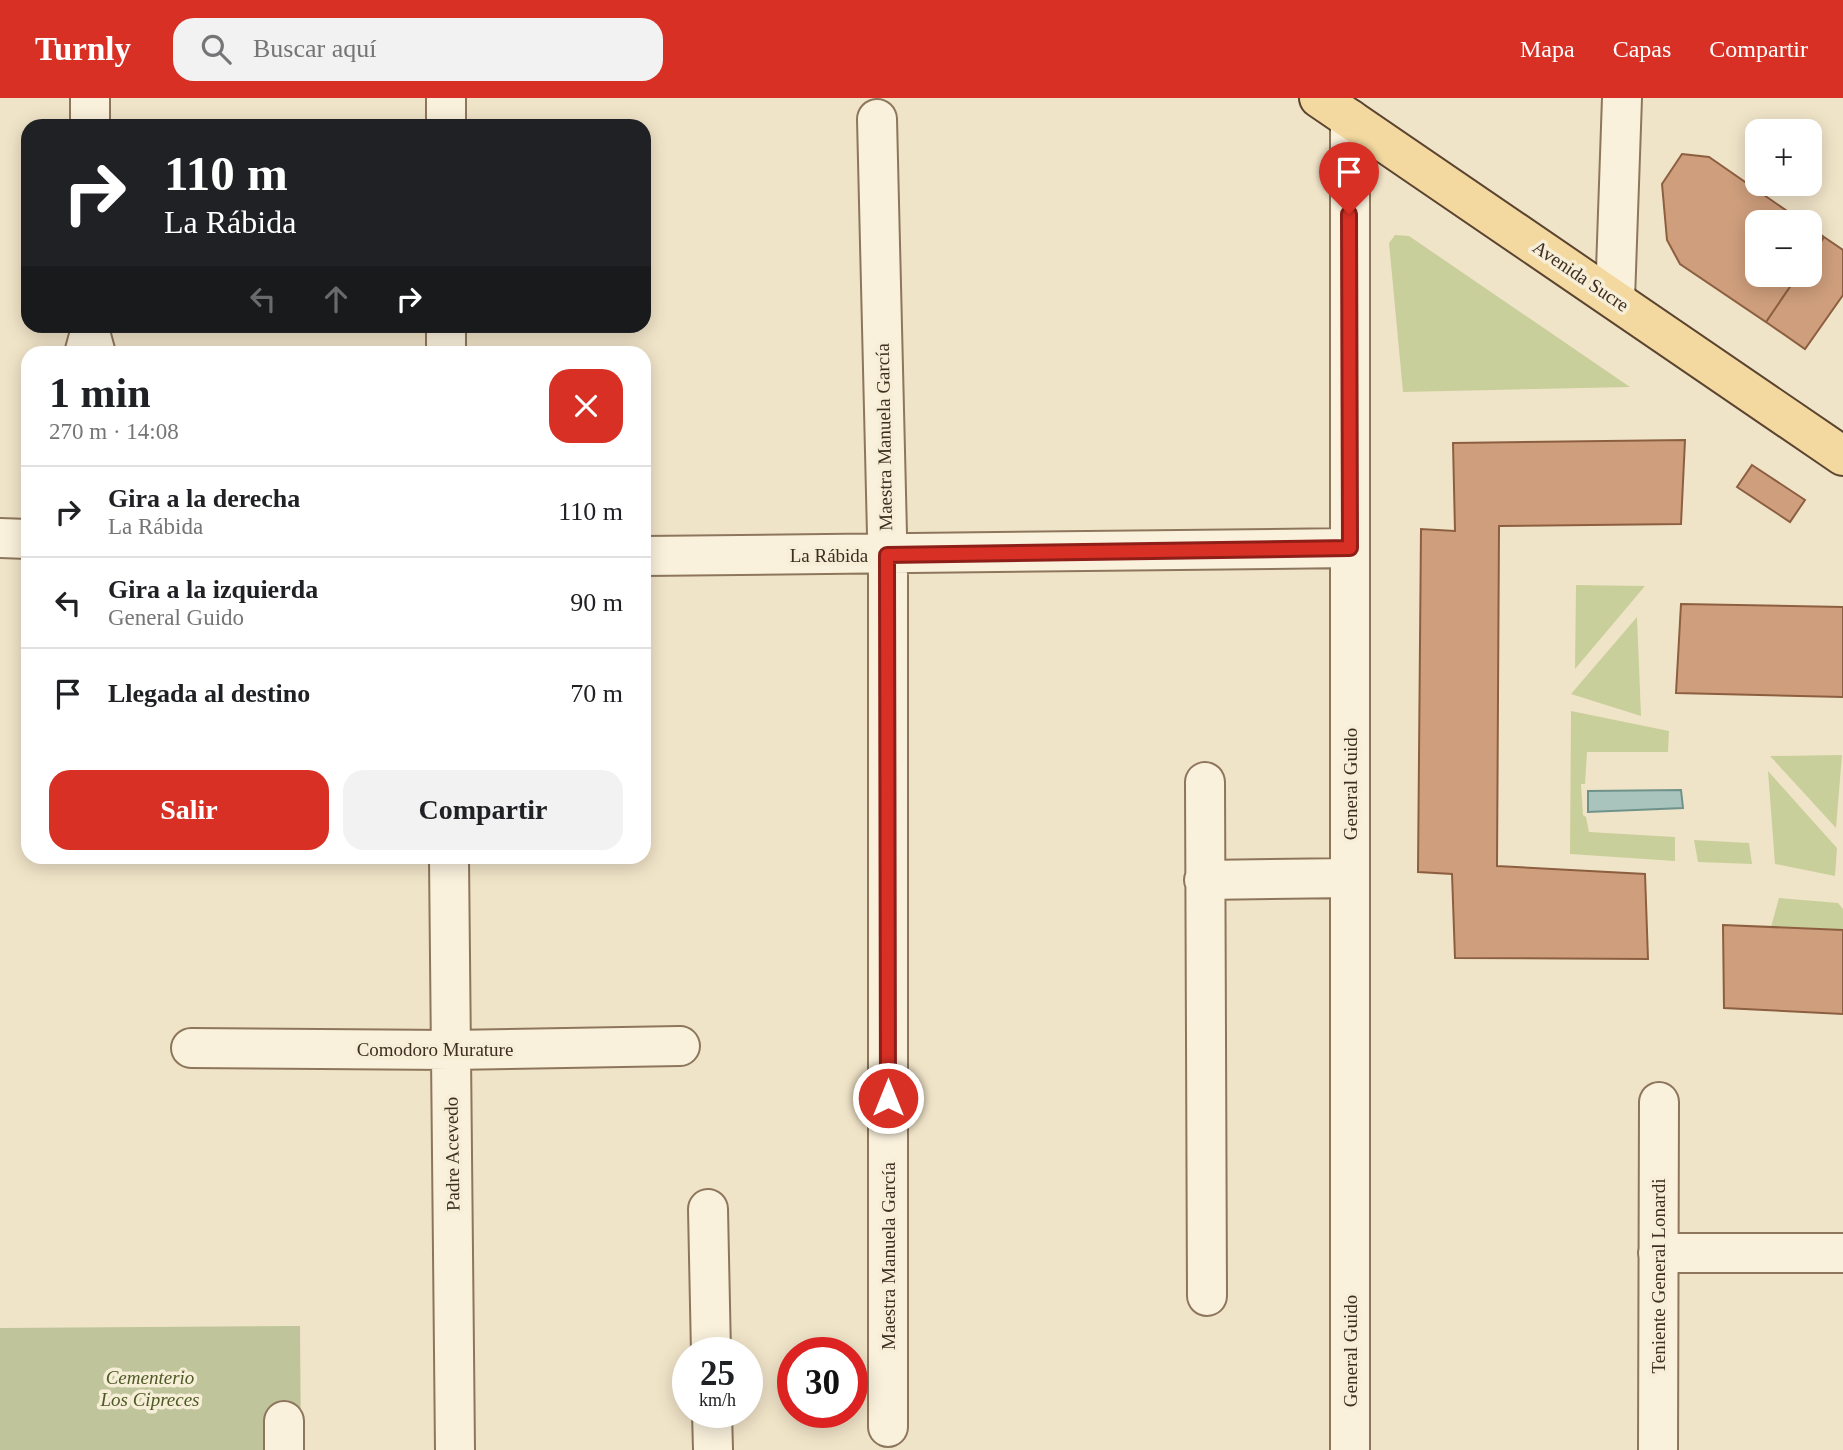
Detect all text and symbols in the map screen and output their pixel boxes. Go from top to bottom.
search box [173,18,663,81]
icon: search [197,30,235,68]
text: Turnly [35,31,131,67]
text: Buscar aquí [253,34,376,63]
text: Mapa [1520,36,1575,62]
text: Capas [1613,36,1671,62]
text: Compartir [1709,36,1808,62]
map controls [1745,119,1822,287]
button: + [1745,119,1822,196]
pin [1319,142,1379,214]
text: 110 m [164,146,288,201]
icon: right [49,147,140,238]
icon: arrive [1330,153,1368,191]
text: La Rábida [164,204,296,240]
button: − [1745,210,1822,287]
street label: Avenida Sucre [1529,236,1633,316]
icon: left [244,280,282,318]
icon: ahead [317,280,355,318]
icon: right [390,280,428,318]
street label: Maestra Manuela García [872,342,896,531]
button: close [549,369,623,443]
text: 1 min [49,370,151,416]
text: 270 m · 14:08 [49,419,179,444]
text: Gira a la derecha [108,484,300,513]
icon: right [49,493,87,531]
text: 110 m [558,497,623,526]
text: La Rábida [108,514,203,539]
street label: La Rábida [790,545,869,566]
text: Gira a la izquierda [108,575,318,604]
icon: left [49,584,87,622]
text: 90 m [570,588,623,617]
text: General Guido [108,605,244,630]
icon: arrive [49,675,87,713]
text: Llegada al destino [108,679,310,708]
text: 70 m [570,679,623,708]
street label: General Guido [1340,728,1361,840]
button: Salir [49,770,329,850]
button: Compartir [343,770,623,850]
street label: Comodoro Murature [357,1039,513,1060]
position arrow [851,1061,925,1135]
street label: Padre Acevedo [441,1097,463,1211]
street label: Maestra Manuela García [878,1162,899,1350]
street label: Teniente General Lonardi [1648,1179,1669,1373]
street label: General Guido [1340,1295,1361,1407]
speed limit sign: 30 [777,1337,868,1428]
text: 25 [700,1354,735,1393]
park label: Cementerio Los Cipreces [99,1367,200,1410]
text: km/h [699,1390,736,1410]

